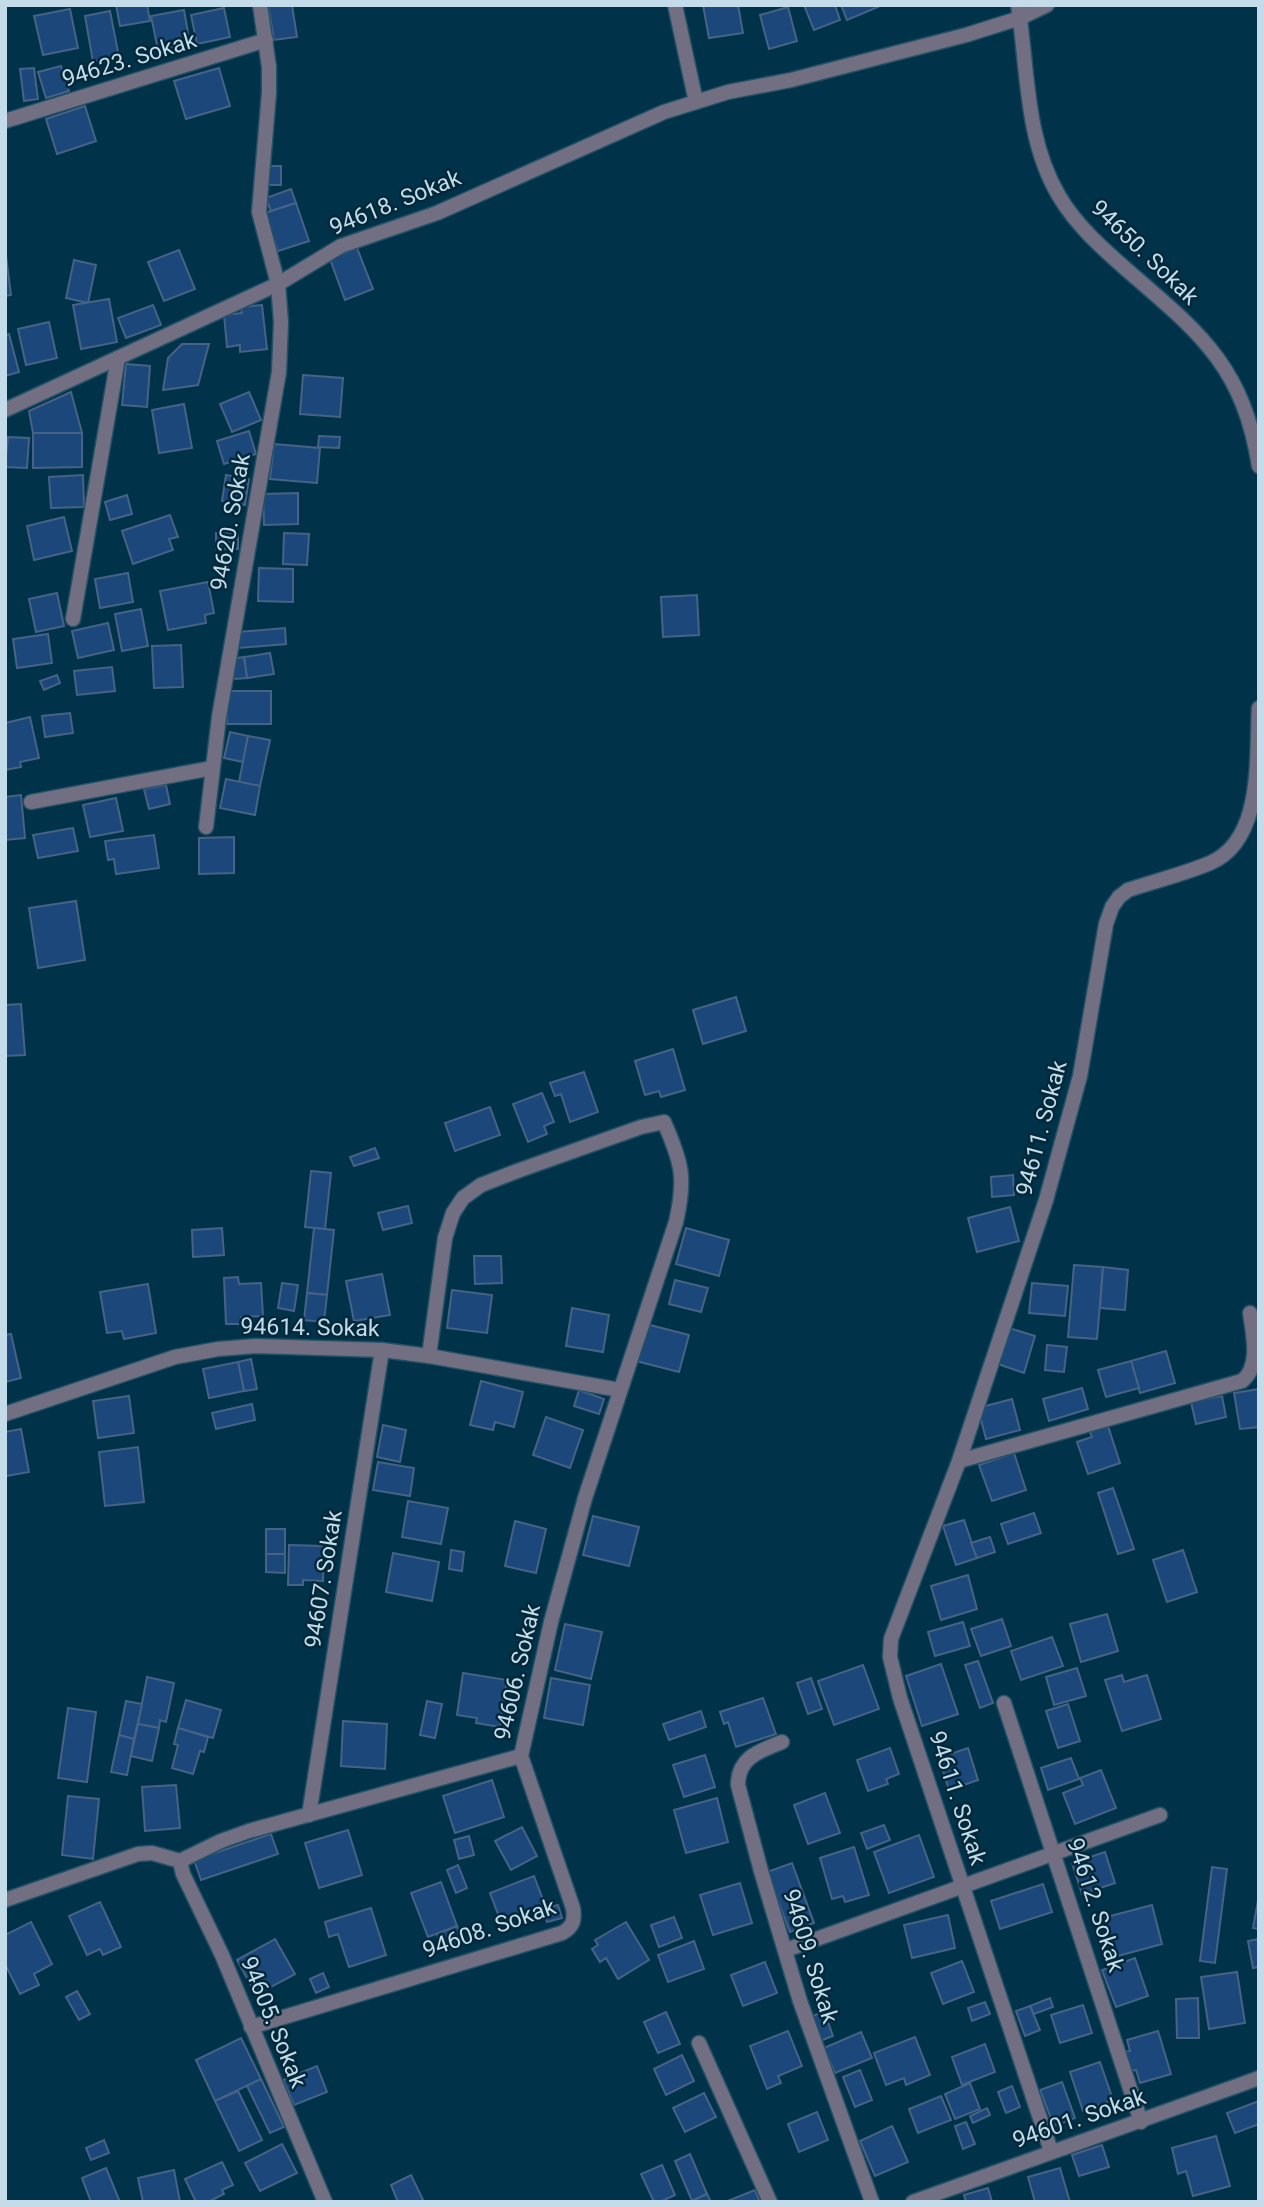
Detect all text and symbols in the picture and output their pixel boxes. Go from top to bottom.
street label: 94623. Sokak [59,26,200,93]
street label: 94618. Sokak [326,164,465,241]
street label: 94650. Sokak [1085,194,1204,311]
street label: 94620. Sokak [205,451,256,593]
street label: 94611. Sokak [1010,1057,1073,1199]
street label: 94614. Sokak [240,1313,380,1342]
street label: 94607. Sokak [299,1508,348,1650]
street label: 94606. Sokak [489,1601,546,1743]
street label: 94611. Sokak [923,1728,992,1869]
street label: 94612. Sokak [1061,1835,1130,1976]
street label: 94609. Sokak [777,1886,844,2027]
street label: 94608. Sokak [419,1893,560,1964]
street label: 94605. Sokak [235,1953,312,2092]
street label: 94601. Sokak [1009,2083,1150,2154]

